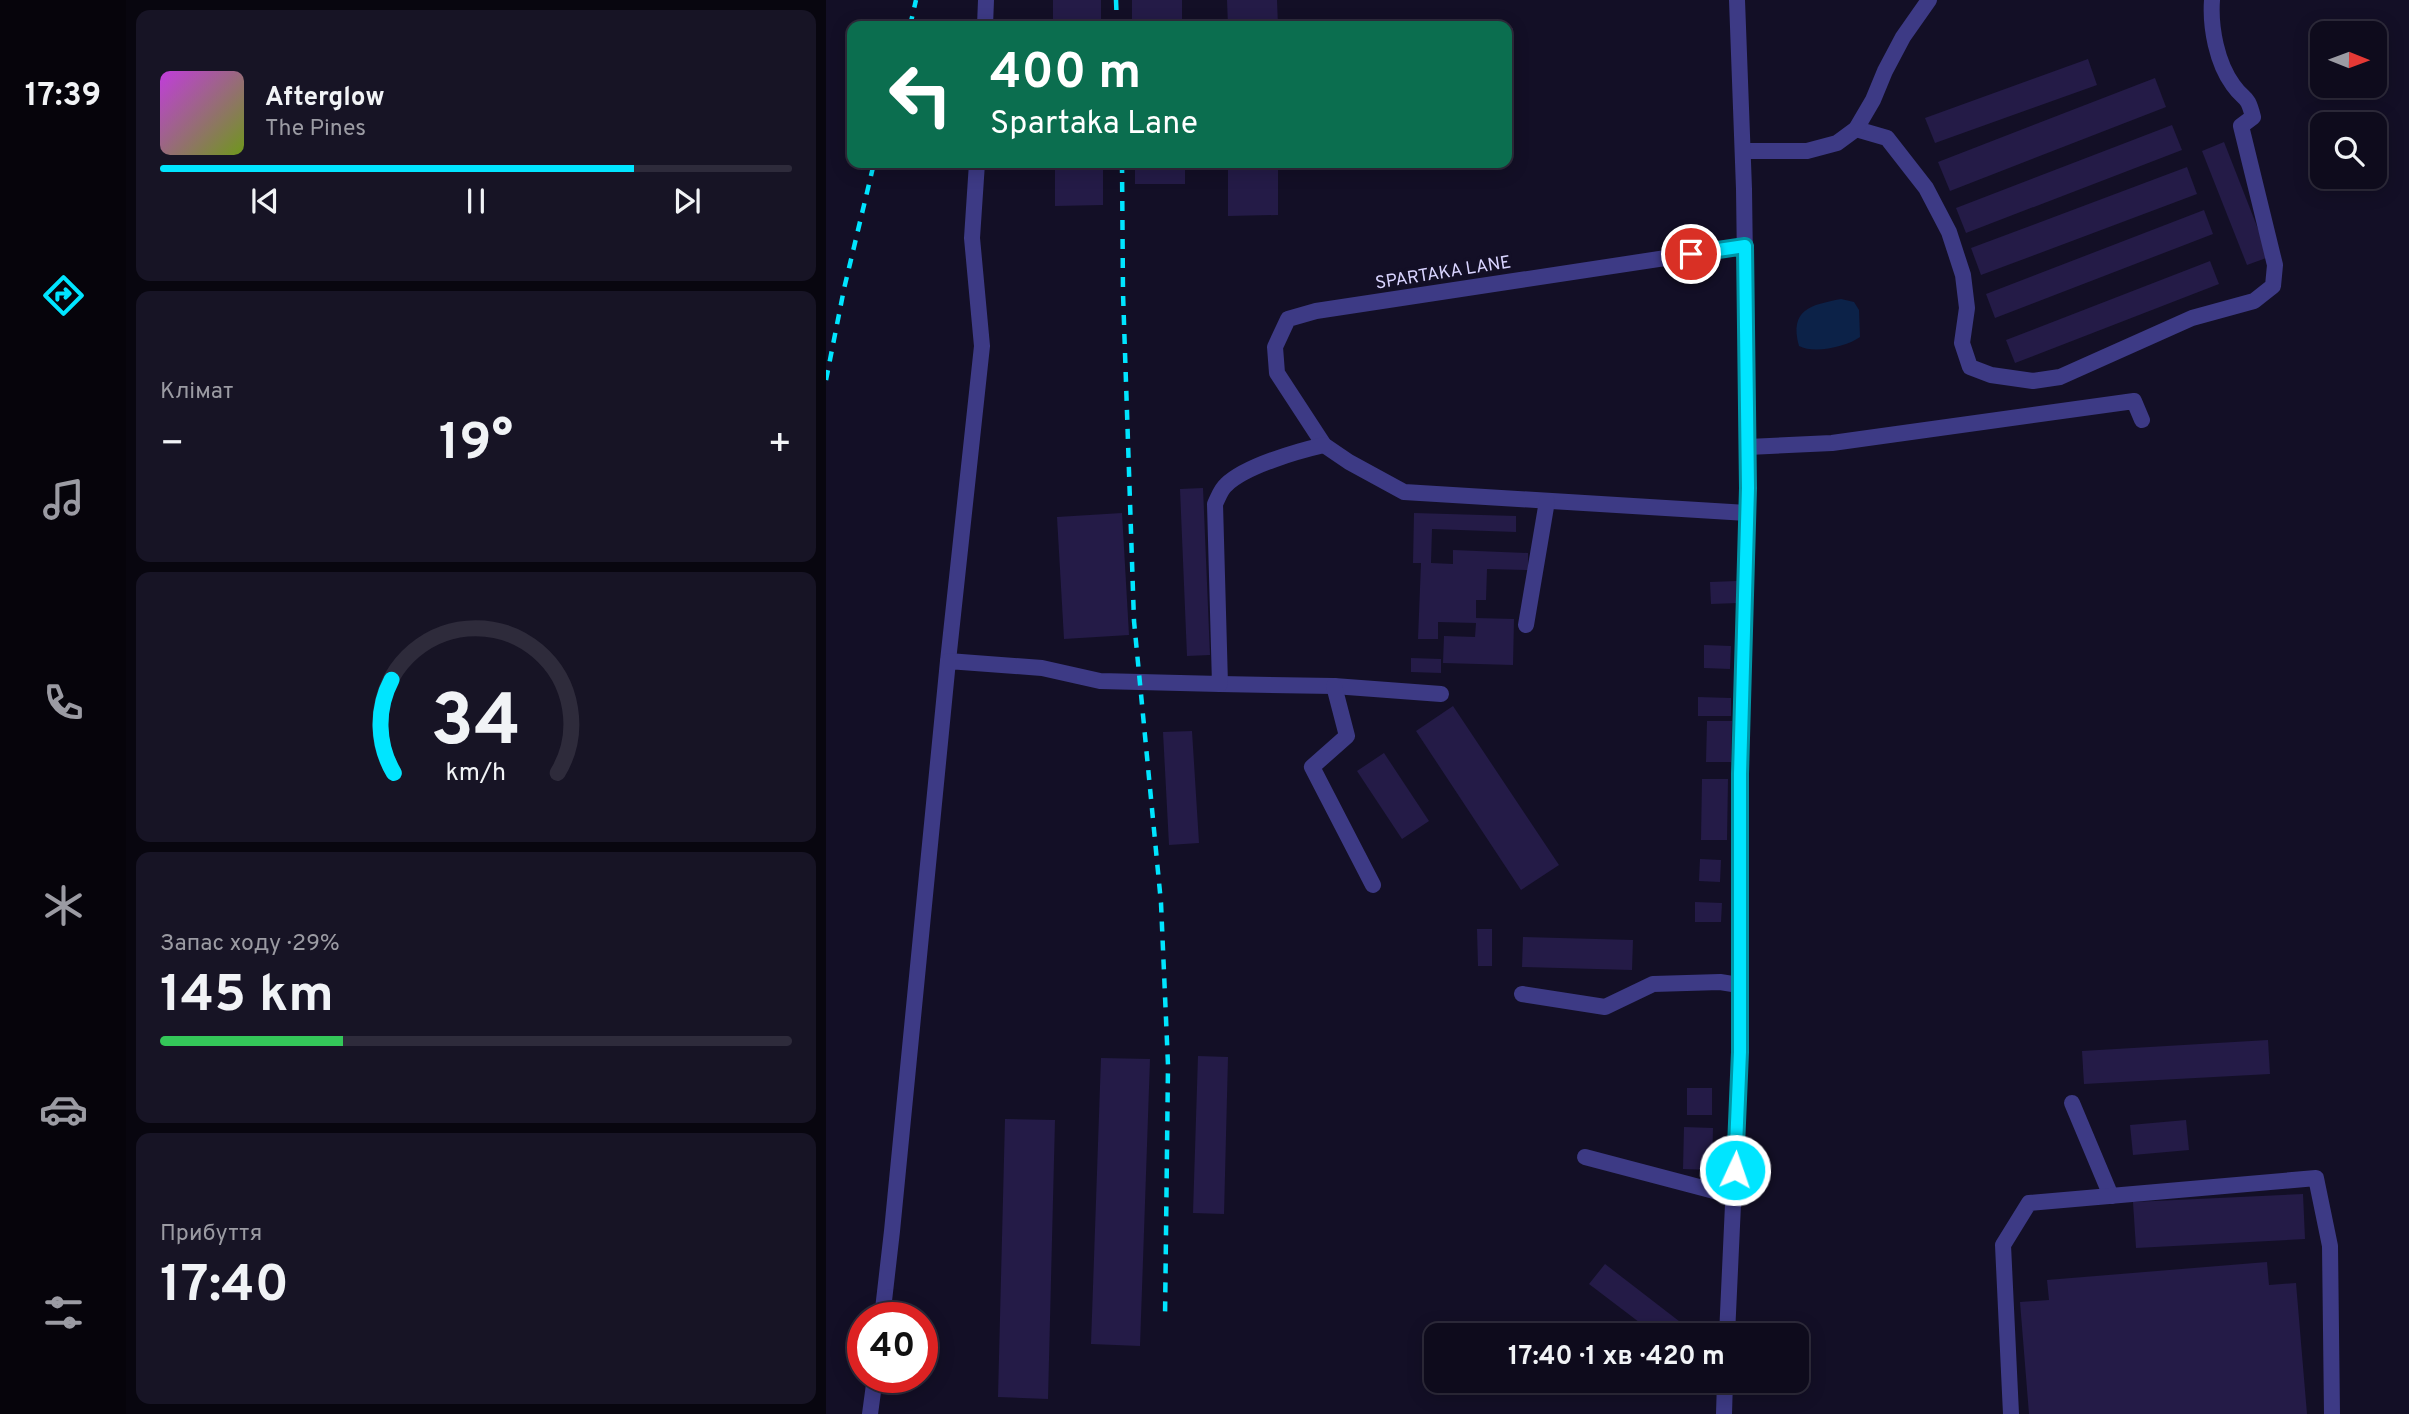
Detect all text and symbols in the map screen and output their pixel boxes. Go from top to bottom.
north arrow [2310,21,2387,98]
map controls [2310,21,2387,189]
text: 400 m [990,44,1141,106]
icon: left [875,49,966,140]
text: 17:39 [25,77,101,117]
text: Afterglow [265,82,385,115]
text: Spartaka Lane [990,105,1198,145]
button: search [2310,112,2387,189]
text: The Pines [265,115,366,144]
icon: previous [246,182,284,220]
icon: pause [457,182,495,220]
icon: next [668,182,706,220]
pin [1661,224,1721,284]
icon: arrive [1672,235,1710,273]
street label: SPARTAKA LANE [1374,251,1513,296]
icon: directions [39,271,88,320]
text: Клімат [160,378,233,407]
text: 19° [439,412,513,478]
text: − [160,421,185,470]
text: + [767,421,792,470]
icon: music [39,475,88,524]
icon: phone [39,678,88,727]
text: 34 [431,679,521,771]
text: km/h [446,758,506,790]
icon: climate [39,881,88,930]
text: Запас ходу · 29% [160,930,340,959]
text: 145 km [160,964,334,1030]
icon: car [39,1085,88,1134]
position arrow [1698,1133,1772,1207]
text: Прибуття [160,1220,262,1249]
text: 17:40 [160,1254,289,1320]
icon: filters [39,1288,88,1337]
speed limit sign: 40 [847,1302,938,1393]
text: 17:40 · 1 хв · 420 m [1508,1341,1725,1374]

